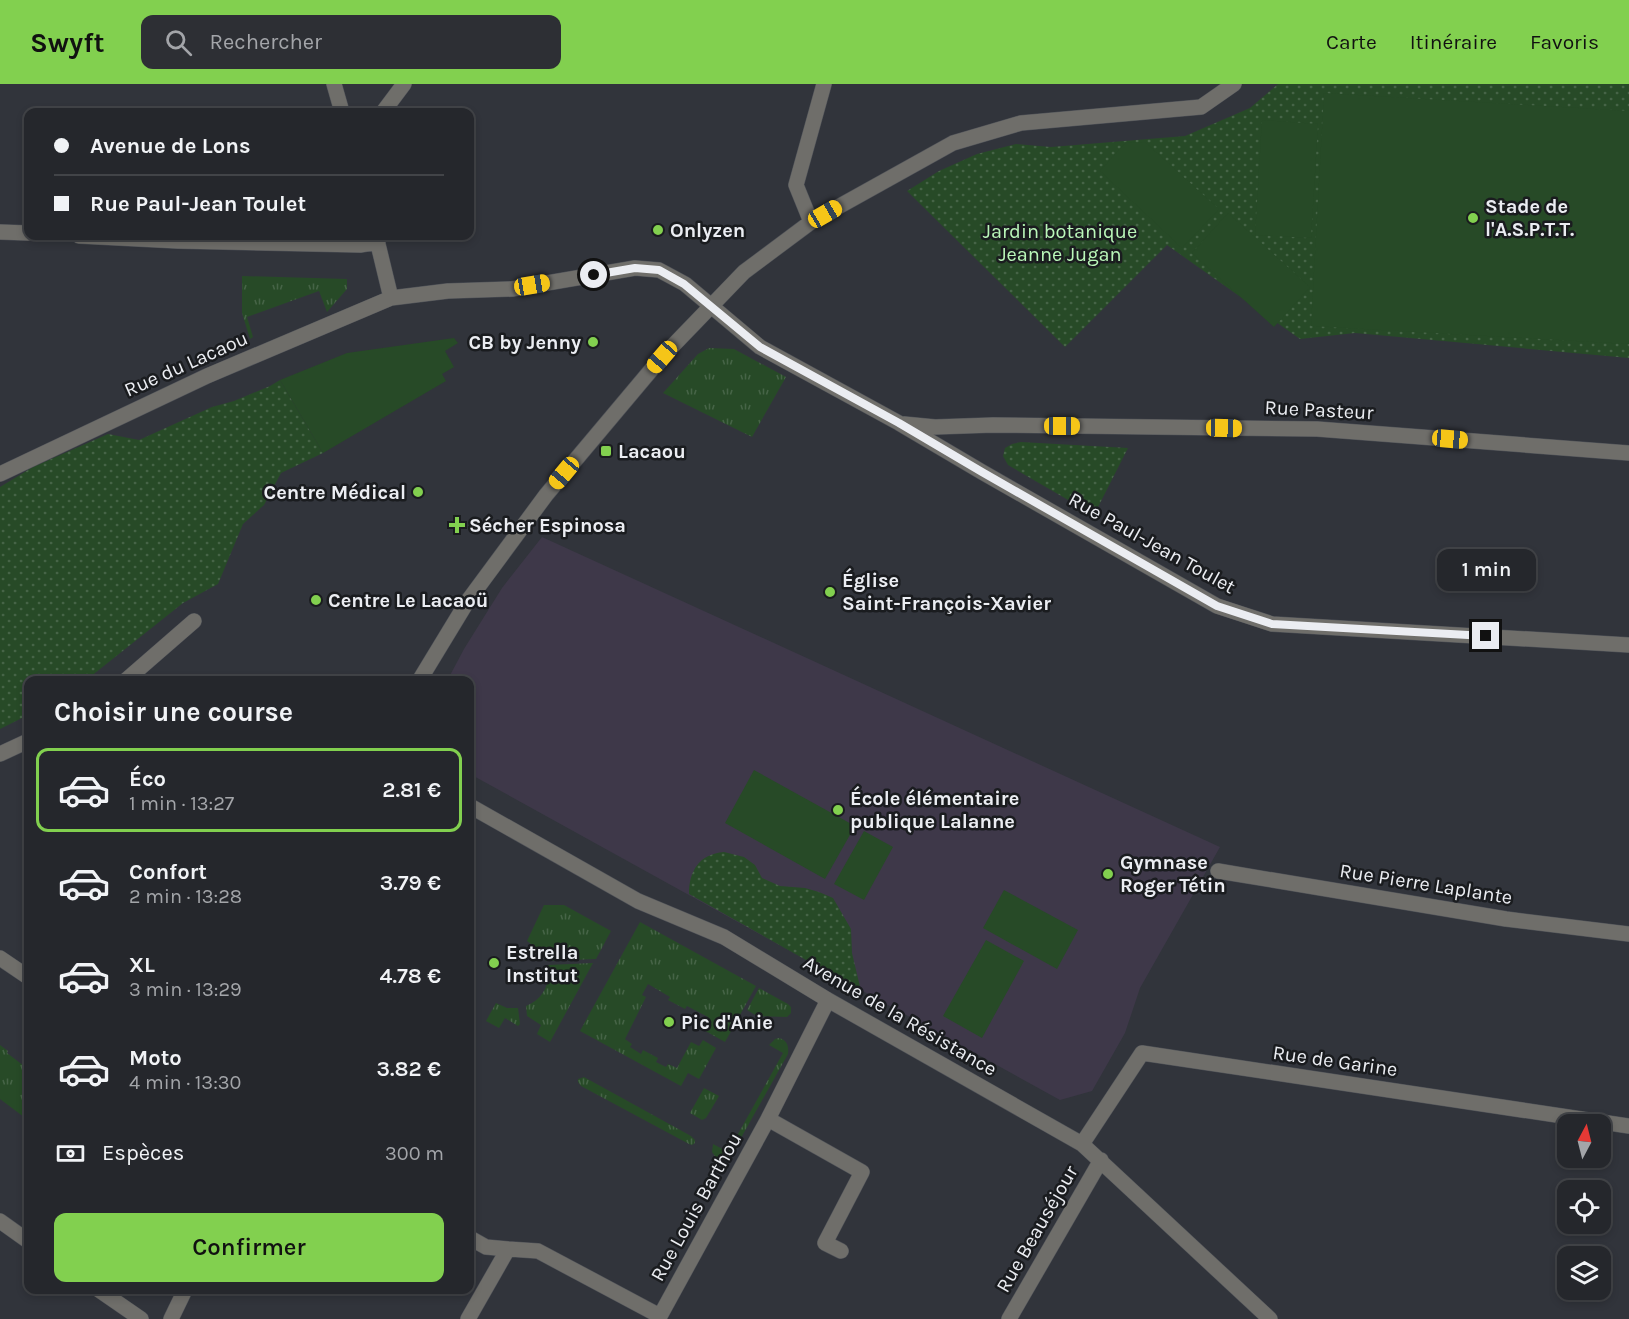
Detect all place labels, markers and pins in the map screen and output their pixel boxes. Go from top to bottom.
place label: Stade de l'A.S.P.T.T. [1485,195,1574,241]
marker: Stade de l'A.S.P.T.T. [1466,211,1480,225]
place label: Onlyzen [670,219,745,242]
marker: Onlyzen [651,223,665,237]
place label: CB by Jenny [468,331,581,354]
marker: CB by Jenny [586,335,600,349]
place label: Lacaou [618,440,686,463]
marker: Lacaou [599,444,613,458]
place label: Centre Médical [264,481,406,504]
marker: Centre Médical [411,485,425,499]
place label: Sécher Espinosa [469,514,626,537]
marker: Sécher Espinosa [450,518,464,532]
place label: Église Saint-François-Xavier [842,567,1051,615]
marker: Église Saint-François-Xavier [823,585,837,599]
place label: Centre Le Lacaoü [328,589,488,612]
marker: Centre Le Lacaoü [309,593,323,607]
place label: École élémentaire publique Lalanne [850,785,1019,833]
marker: École élémentaire publique Lalanne [831,803,845,817]
place label: Gymnase Roger Tétin [1120,851,1226,897]
marker: Gymnase Roger Tétin [1101,867,1115,881]
place label: Estrella Institut [506,941,579,987]
marker: Estrella Institut [487,956,501,970]
place label: Pic d'Anie [681,1011,773,1034]
marker: Pic d'Anie [662,1015,676,1029]

